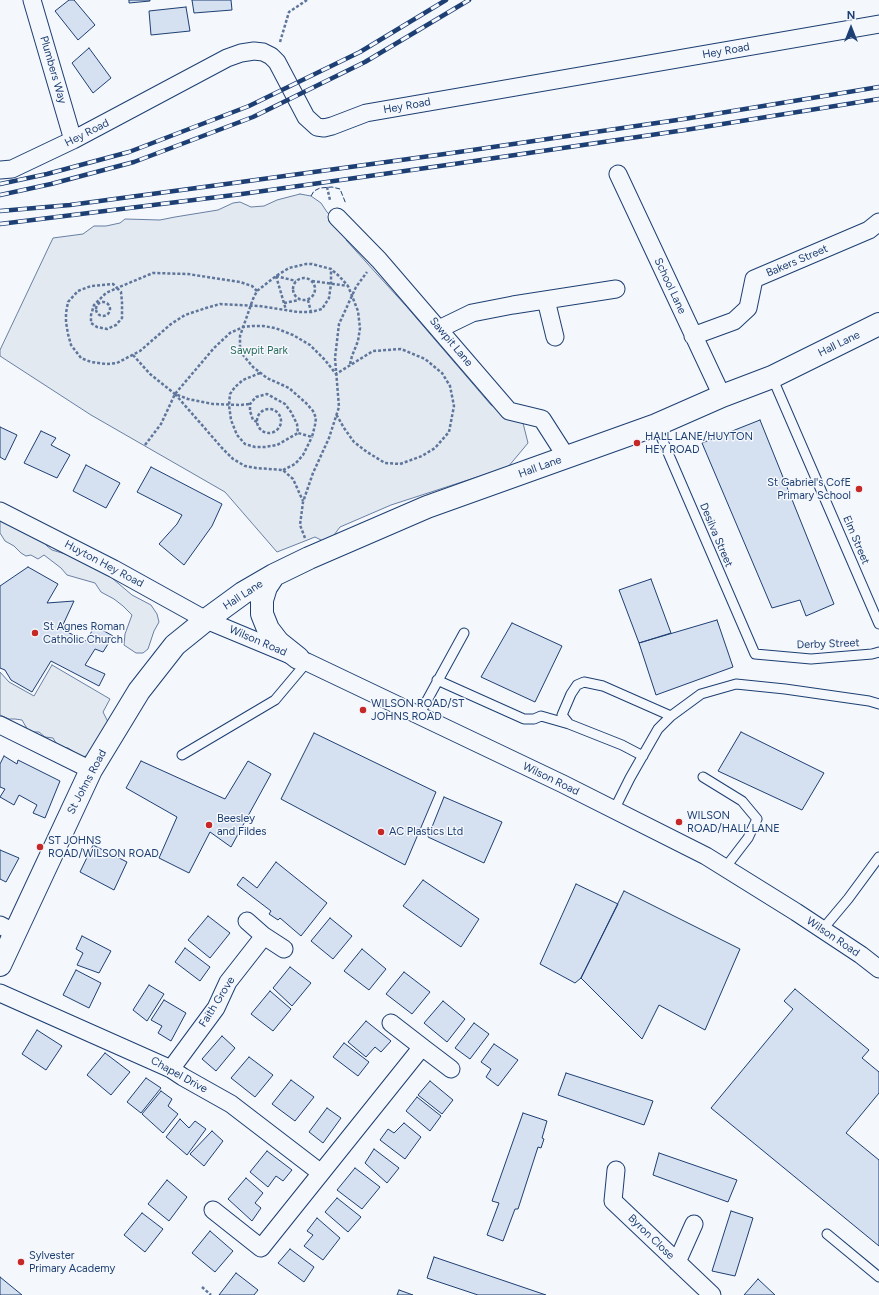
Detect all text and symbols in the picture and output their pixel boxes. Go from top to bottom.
north arrow [831,8,871,48]
text: N [847,9,855,22]
street label: Plumbers Way [37,35,69,105]
street label: Hey Road [701,40,751,62]
street label: Hey Road [382,95,432,117]
street label: Hey Road [63,116,111,150]
street label: Bakers Street [764,242,830,280]
street label: School Lane [651,256,689,316]
street label: Sawpit Lane [427,315,475,369]
street label: Hall Lane [816,328,862,360]
park label: Sawpit Park [230,344,288,358]
place label: HALL LANE/HUYTON HEY ROAD [645,430,753,456]
marker: HALL LANE/HUYTON HEY ROAD [632,438,642,448]
street label: Hall Lane [517,453,563,481]
place label: St Gabriel's CofE Primary School [767,476,851,502]
marker: St Gabriel's CofE Primary School [854,484,864,494]
street label: Desilva Street [697,501,735,569]
street label: Elm Street [840,514,872,566]
street label: Huyton Hey Road [62,538,146,590]
street label: Hall Lane [221,577,265,613]
place label: St Agnes Roman Catholic Church [43,620,125,646]
street label: Wilson Road [227,623,289,659]
marker: St Agnes Roman Catholic Church [30,628,40,638]
street label: Derby Street [796,636,860,652]
place label: WILSON ROAD/ST JOHNS ROAD [371,697,464,723]
marker: WILSON ROAD/ST JOHNS ROAD [358,705,368,715]
street label: St Johns Road [64,748,110,816]
street label: Wilson Road [521,760,581,798]
place label: WILSON ROAD/HALL LANE [687,809,780,835]
place label: Beesley and Fildes [217,812,266,838]
marker: WILSON ROAD/HALL LANE [674,817,684,827]
marker: Beesley and Fildes [204,820,214,830]
place label: AC Plastics Ltd [389,825,463,839]
marker: AC Plastics Ltd [376,827,386,837]
place label: ST JOHNS ROAD/WILSON ROAD [48,834,159,860]
marker: ST JOHNS ROAD/WILSON ROAD [35,842,45,852]
street label: Wilson Road [804,914,862,960]
street label: Faith Grove [196,974,238,1030]
street label: Chapel Drive [148,1054,210,1096]
street label: Byron Close [625,1212,677,1262]
place label: Sylvester Primary Academy [29,1249,115,1275]
marker: Sylvester Primary Academy [16,1257,26,1267]

